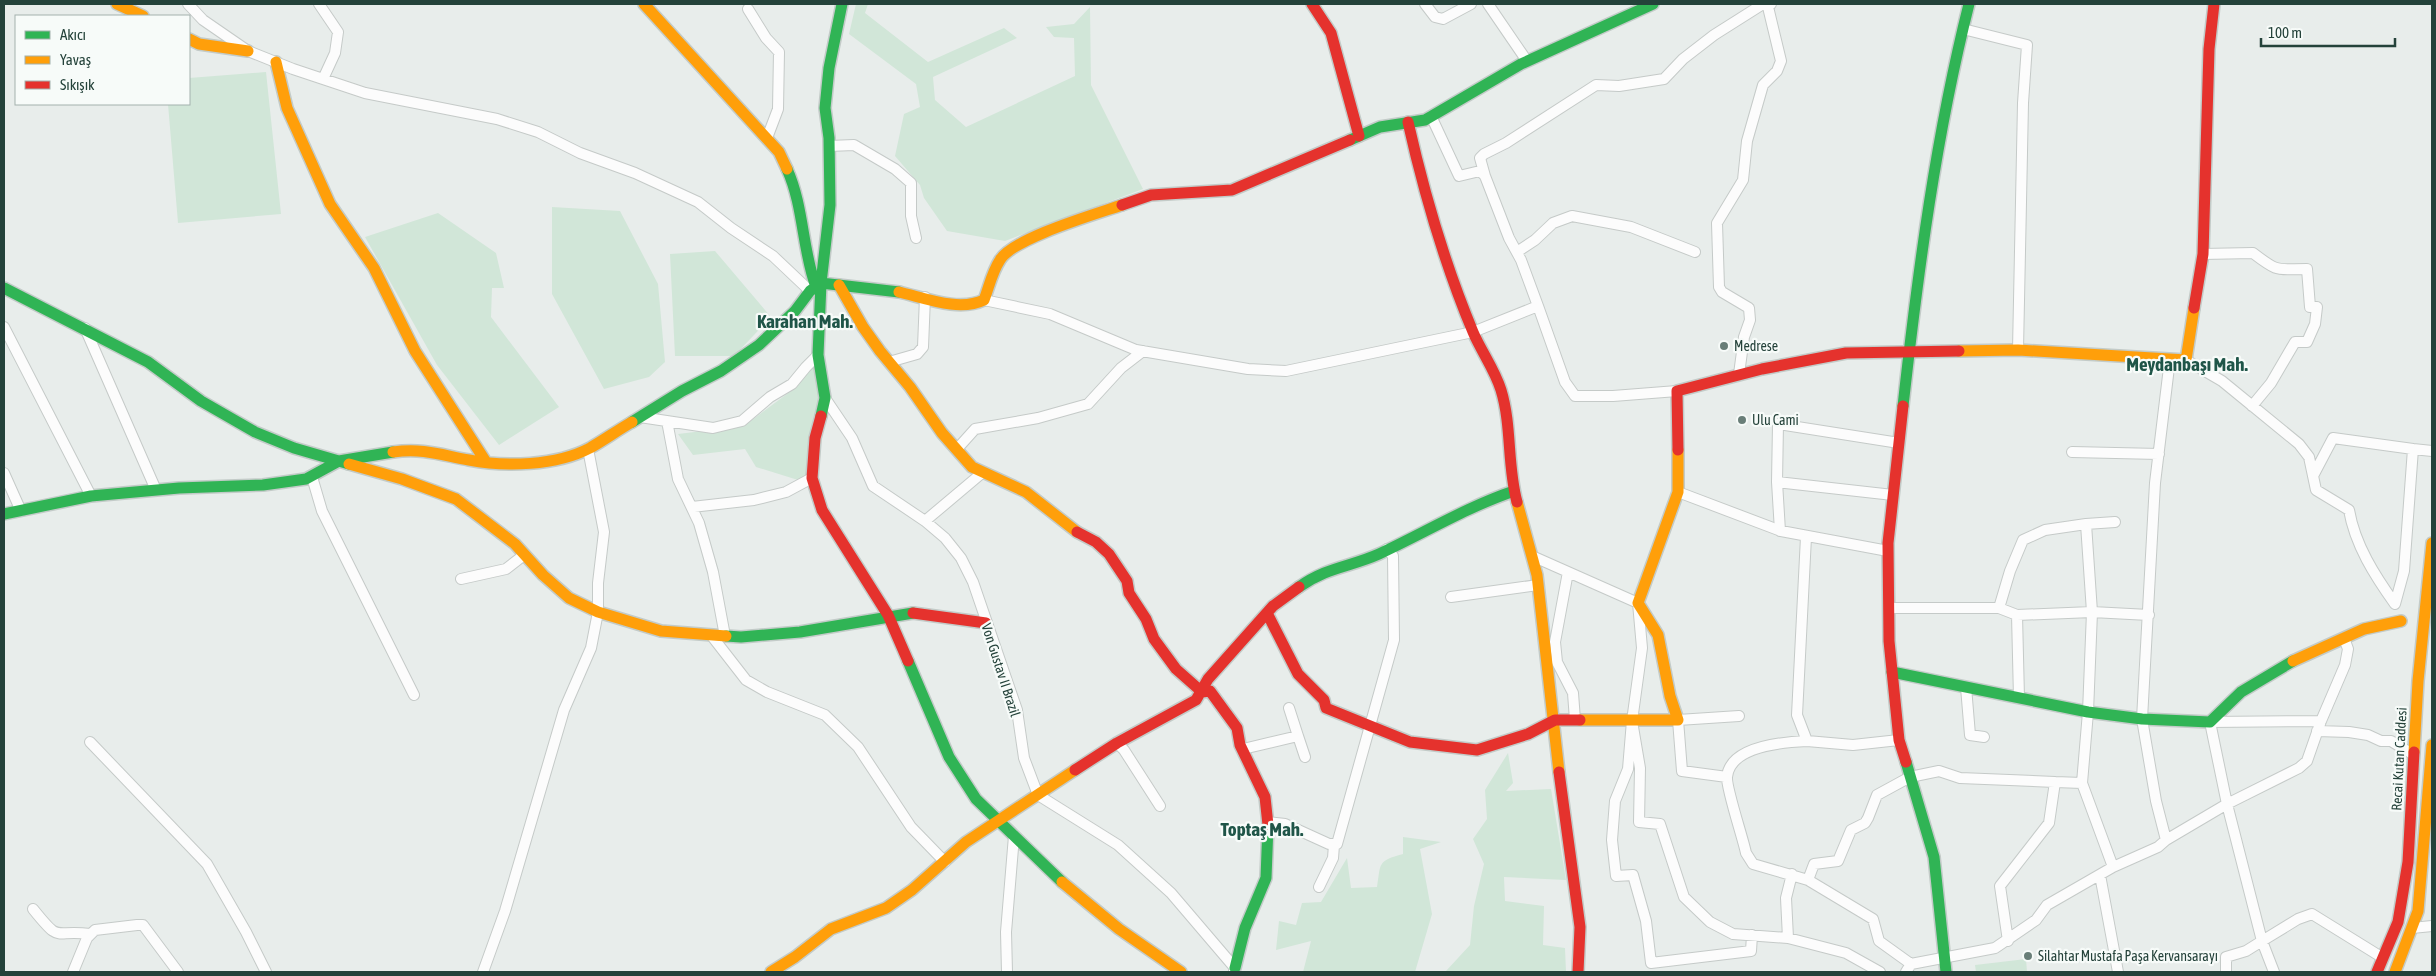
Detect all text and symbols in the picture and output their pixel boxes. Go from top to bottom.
legend [15,15,190,105]
scale bar [2261,15,2395,47]
text: 100 m [2268,24,2302,41]
text: Akıcı [60,26,86,43]
text: Yavaş [60,51,91,68]
text: Sıkışık [60,76,95,93]
district label: Karahan Mah. [757,310,854,332]
place label: Medrese [1734,338,1778,354]
marker: Medrese [1718,340,1730,352]
district label: Meydanbaşı Mah. [2126,353,2248,375]
place label: Ulu Cami [1752,412,1799,428]
marker: Ulu Cami [1736,414,1748,426]
street label: Von Gustav II Brazil [978,621,1024,719]
street label: Recai Kutan Caddesi [2388,707,2410,811]
district label: Toptaş Mah. [1221,818,1304,840]
place label: Silahtar Mustafa Paşa Kervansarayı [2038,948,2218,964]
marker: Silahtar Mustafa Paşa Kervansarayı [2022,950,2034,962]

